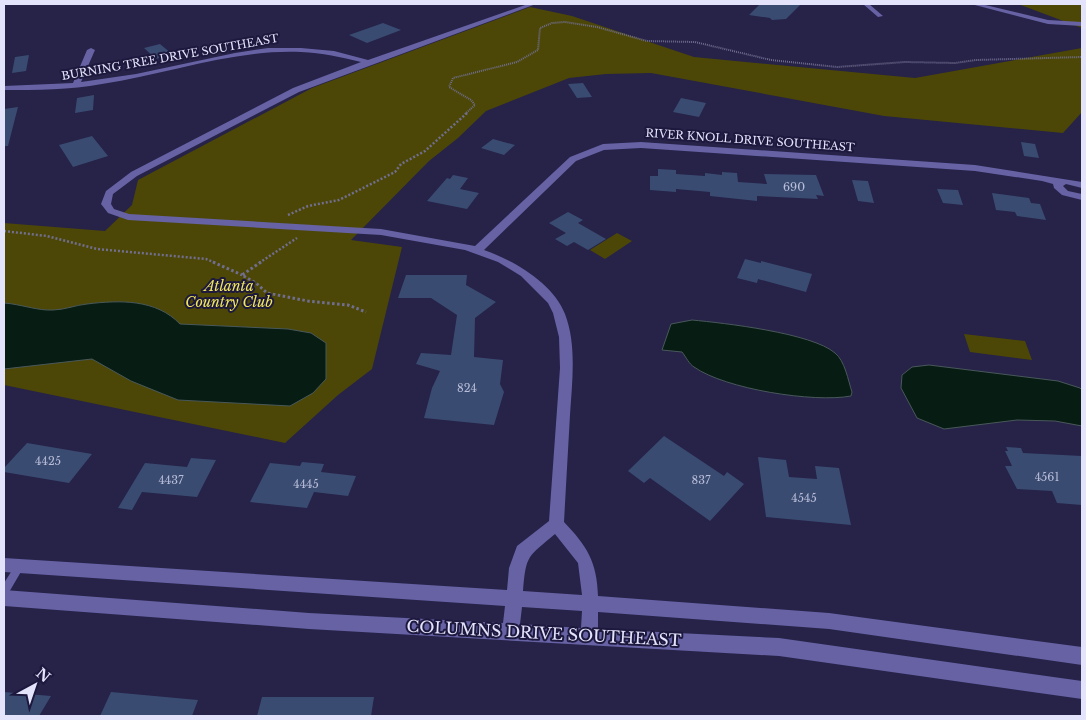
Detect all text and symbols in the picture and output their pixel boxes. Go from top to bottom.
street label: BURNING TREE DRIVE SOUTHEAST [60,31,280,83]
street label: RIVER KNOLL DRIVE SOUTHEAST [645,126,855,154]
house number: 690 [783,180,805,194]
park label: Atlanta Country Club [185,277,273,311]
house number: 824 [457,381,477,395]
house number: 4425 [35,454,61,468]
house number: 4561 [1035,470,1059,484]
house number: 4437 [158,473,184,487]
house number: 837 [692,473,711,487]
house number: 4445 [293,477,319,491]
house number: 4545 [791,491,817,505]
street label: COLUMNS DRIVE SOUTHEAST [406,616,682,650]
north arrow [10,660,60,710]
text: N [33,664,54,686]

